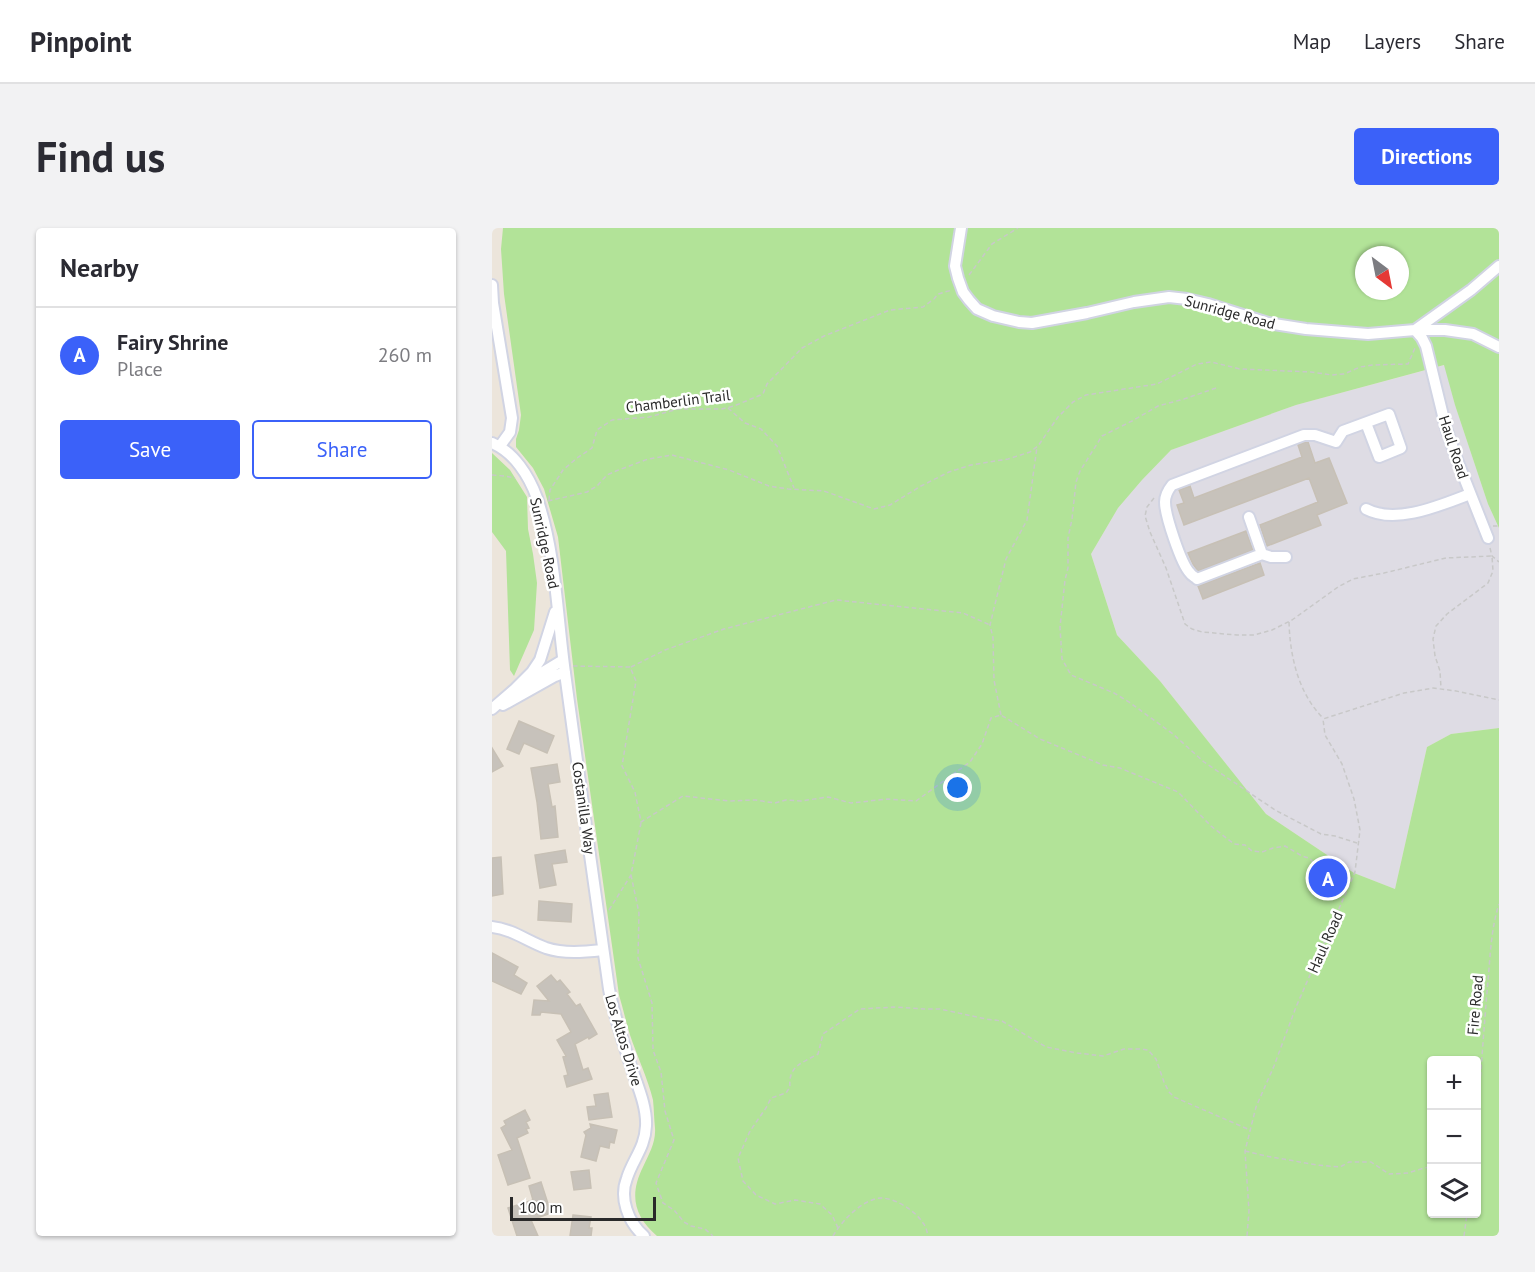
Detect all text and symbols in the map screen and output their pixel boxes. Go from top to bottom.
text: Pinpoint [30,23,132,60]
text: Map [1293,28,1331,55]
text: Layers [1364,28,1421,55]
text: Share [1454,28,1505,55]
button: Directions [1354,128,1499,185]
text: Find us [36,129,165,184]
north arrow [1355,246,1409,300]
text: Nearby [60,251,138,284]
street label: Sunridge Road [1183,291,1277,333]
text: Fairy Shrine [117,328,228,356]
text: A [73,342,86,368]
text: 260 m [378,342,432,368]
text: Place [117,356,163,382]
street label: Chamberlin Trail [625,385,732,417]
street label: Haul Road [1435,413,1473,481]
button: Save [60,420,240,479]
button: Share [252,420,432,479]
street label: Sunridge Road [526,496,564,590]
street label: Costanilla Way [568,760,600,856]
your location [943,773,972,802]
pin: A [1308,856,1348,900]
street label: Haul Road [1303,908,1347,976]
street label: Fire Road [1463,974,1487,1036]
street label: Los Altos Drive [601,992,647,1088]
map controls [1427,1056,1481,1218]
button: + [1427,1056,1481,1110]
button: − [1427,1110,1481,1164]
button: layers [1427,1164,1481,1218]
scale bar [510,1194,656,1222]
text: 100 m [519,1197,562,1217]

